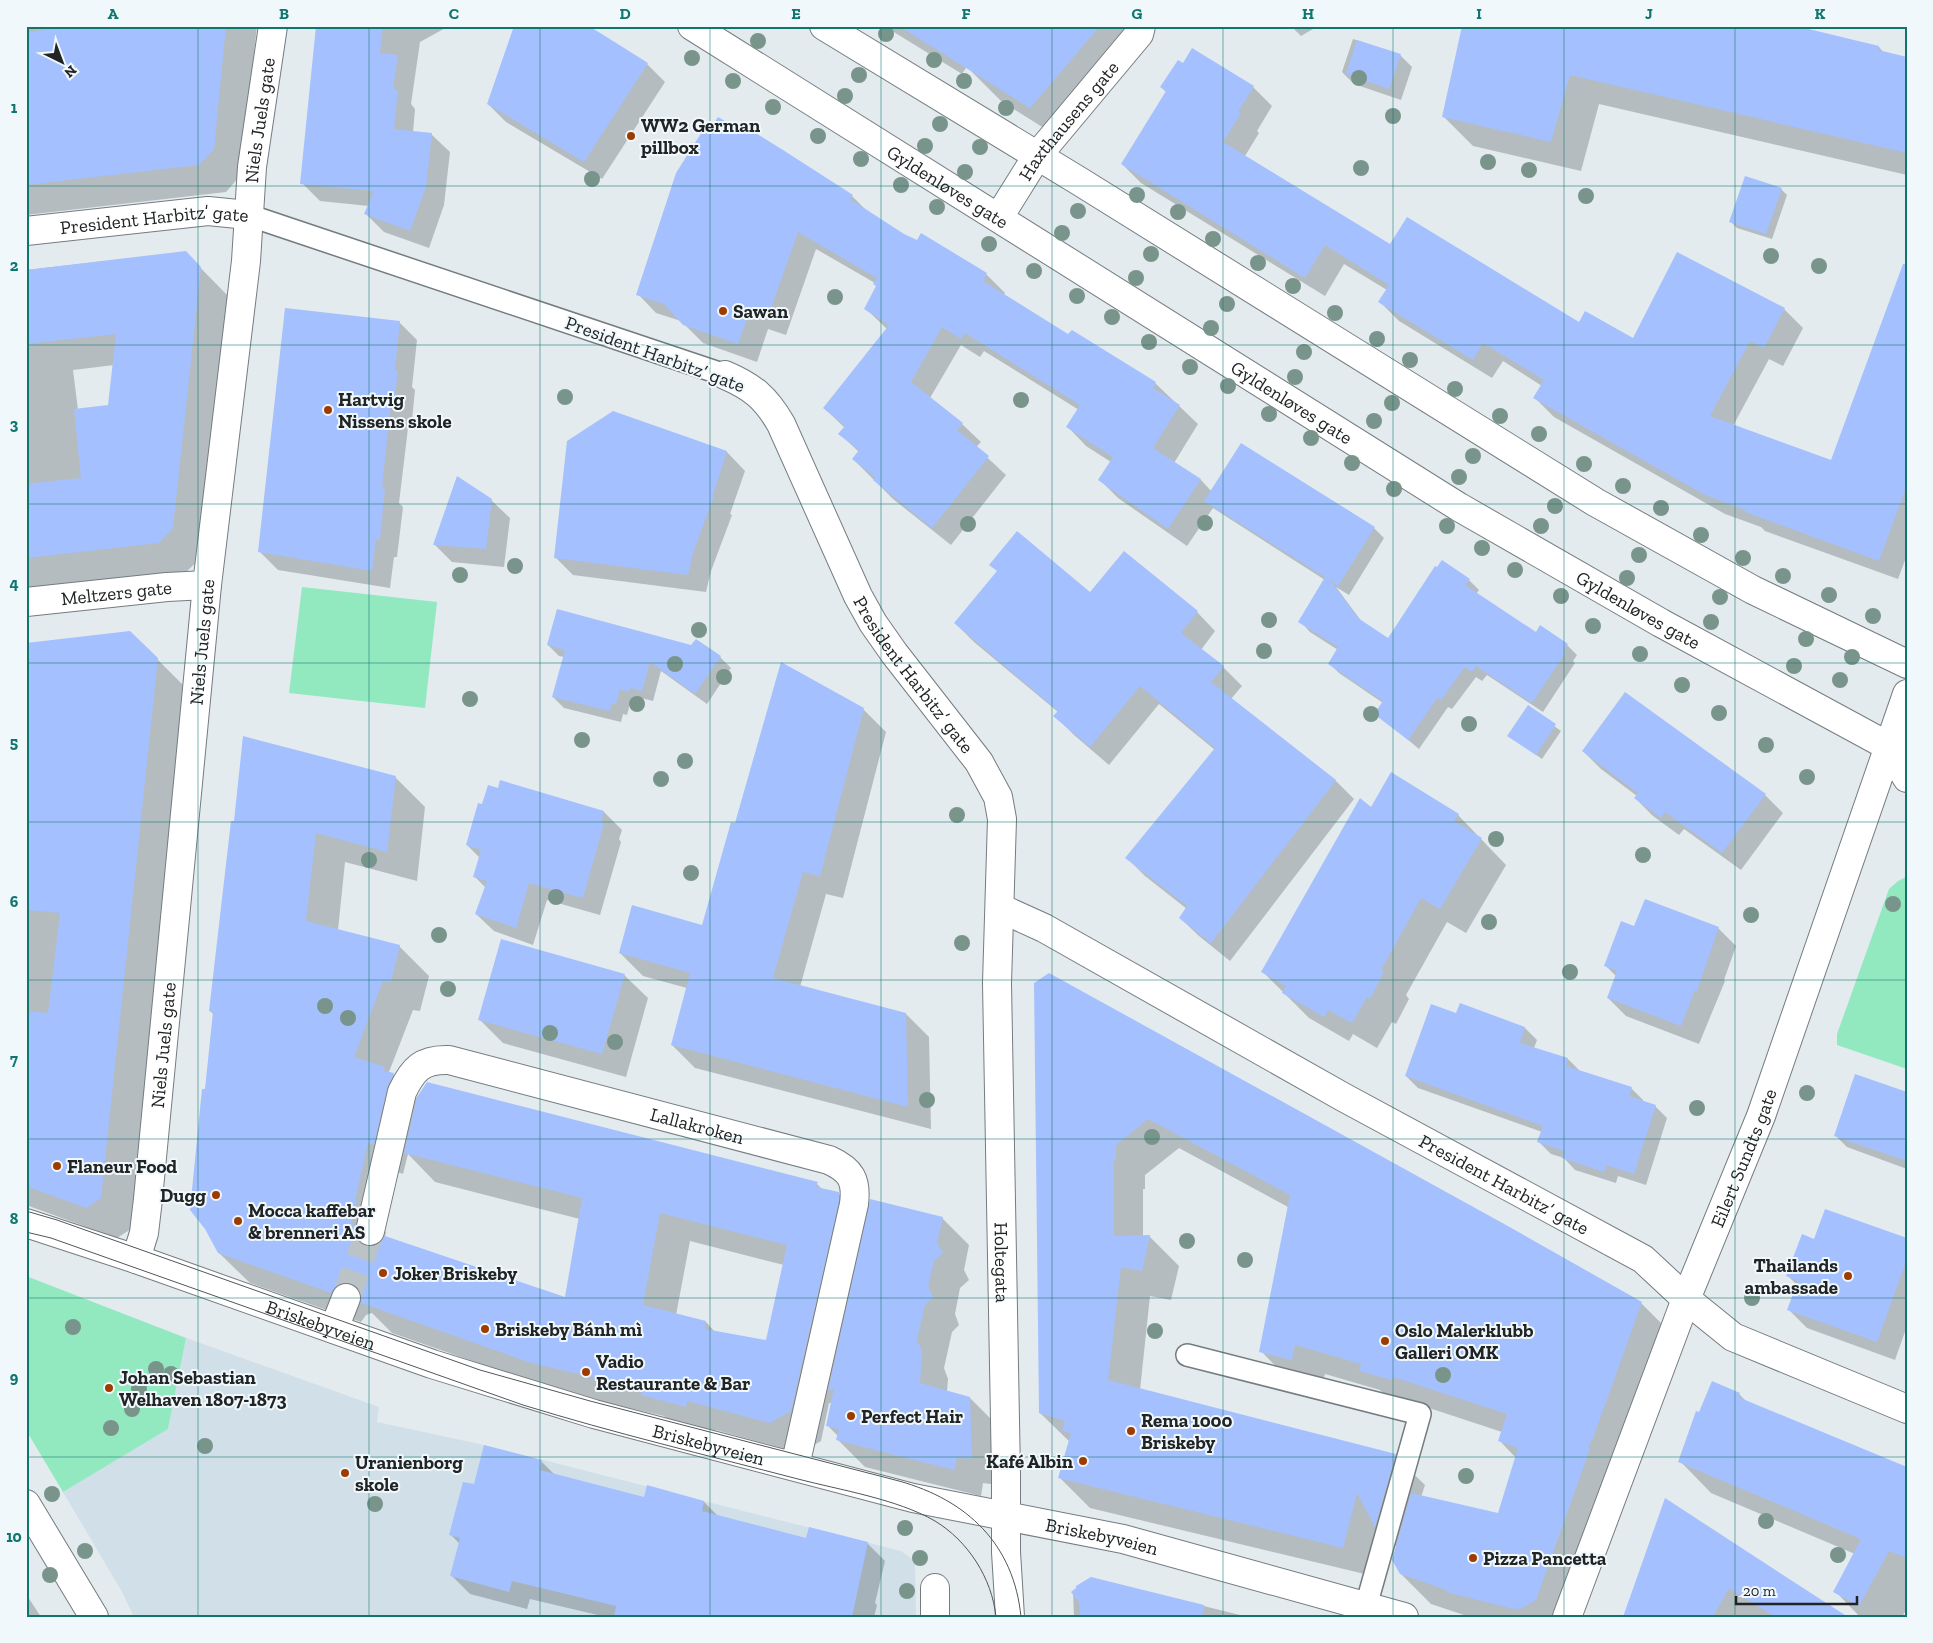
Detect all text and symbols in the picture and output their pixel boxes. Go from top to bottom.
text: A [108,4,119,23]
text: B [279,4,289,23]
text: C [449,4,459,23]
text: D [619,4,631,23]
text: E [791,4,801,23]
text: F [961,4,971,23]
text: G [1132,4,1143,23]
text: H [1302,4,1314,23]
text: I [1476,4,1482,23]
text: J [1645,4,1653,23]
text: K [1815,4,1826,23]
north arrow [38,38,88,88]
street label: Niels Juels gate [239,56,280,184]
street label: Haxthausens gate [1013,56,1123,185]
text: N [60,61,80,81]
text: 1 [11,98,18,117]
place label: WW2 German pillbox [641,114,761,159]
marker: WW2 German pillbox [625,130,637,142]
street label: Gyldenløves gate [883,140,1013,233]
street label: President Harbitz’ gate [59,199,250,239]
text: 2 [10,256,19,275]
place label: Sawan [733,300,789,323]
marker: Sawan [717,305,729,317]
street label: President Harbitz’ gate [562,311,748,397]
street label: Gyldenløves gate [1227,355,1357,449]
place label: Hartvig Nissens skole [338,388,452,433]
marker: Hartvig Nissens skole [322,404,334,416]
text: 3 [10,415,19,434]
street label: Gyldenløves gate [1572,565,1705,654]
text: 4 [9,574,19,593]
street label: Meltzers gate [60,575,173,610]
street label: Niels Juels gate [184,578,219,706]
street label: President Harbitz’ gate [849,592,979,758]
text: 5 [10,733,18,752]
text: 6 [10,892,19,911]
street label: Niels Juels gate [145,981,180,1109]
text: 7 [10,1050,18,1069]
street label: Eilert Sundts gate [1705,1085,1781,1230]
street label: Lallakroken [648,1102,747,1149]
street label: President Harbitz’ gate [1415,1129,1593,1239]
place label: Flaneur Food [67,1155,177,1178]
marker: Flaneur Food [51,1160,63,1172]
place label: Dugg [160,1184,206,1207]
marker: Dugg [210,1189,222,1201]
place label: Mocca kaffebar & brenneri AS [248,1199,376,1244]
text: 8 [10,1209,19,1228]
marker: Mocca kaffebar & brenneri AS [232,1215,244,1227]
street label: Holtegata [990,1222,1014,1303]
place label: Thailands ambassade [1745,1254,1838,1299]
place label: Joker Briskeby [393,1262,517,1285]
marker: Joker Briskeby [377,1267,389,1279]
marker: Thailands ambassade [1842,1270,1854,1282]
street label: Briskebyveien [263,1295,379,1355]
place label: Briskeby Bánh mì [495,1318,642,1341]
place label: Oslo Malerklubb Galleri OMK [1395,1319,1534,1364]
marker: Briskeby Bánh mì [479,1323,491,1335]
marker: Oslo Malerklubb Galleri OMK [1379,1335,1391,1347]
place label: Vadio Restaurante & Bar [596,1350,751,1395]
place label: Johan Sebastian Welhaven 1807-1873 [119,1366,287,1411]
marker: Vadio Restaurante & Bar [580,1366,592,1378]
text: 9 [10,1368,19,1387]
marker: Johan Sebastian Welhaven 1807-1873 [103,1382,115,1394]
place label: Perfect Hair [861,1405,964,1428]
place label: Rema 1000 Briskeby [1141,1409,1233,1454]
marker: Perfect Hair [845,1410,857,1422]
street label: Briskebyveien [650,1418,767,1470]
marker: Rema 1000 Briskeby [1125,1425,1137,1437]
place label: Kafé Albin [986,1450,1074,1473]
place label: Uranienborg skole [355,1451,463,1496]
marker: Kafé Albin [1077,1455,1089,1467]
marker: Uranienborg skole [339,1467,351,1479]
street label: Briskebyveien [1044,1513,1161,1560]
text: 10 [6,1527,22,1546]
place label: Pizza Pancetta [1483,1547,1607,1570]
marker: Pizza Pancetta [1467,1552,1479,1564]
scale bar [1736,1573,1857,1605]
text: 20 m [1743,1582,1776,1600]

